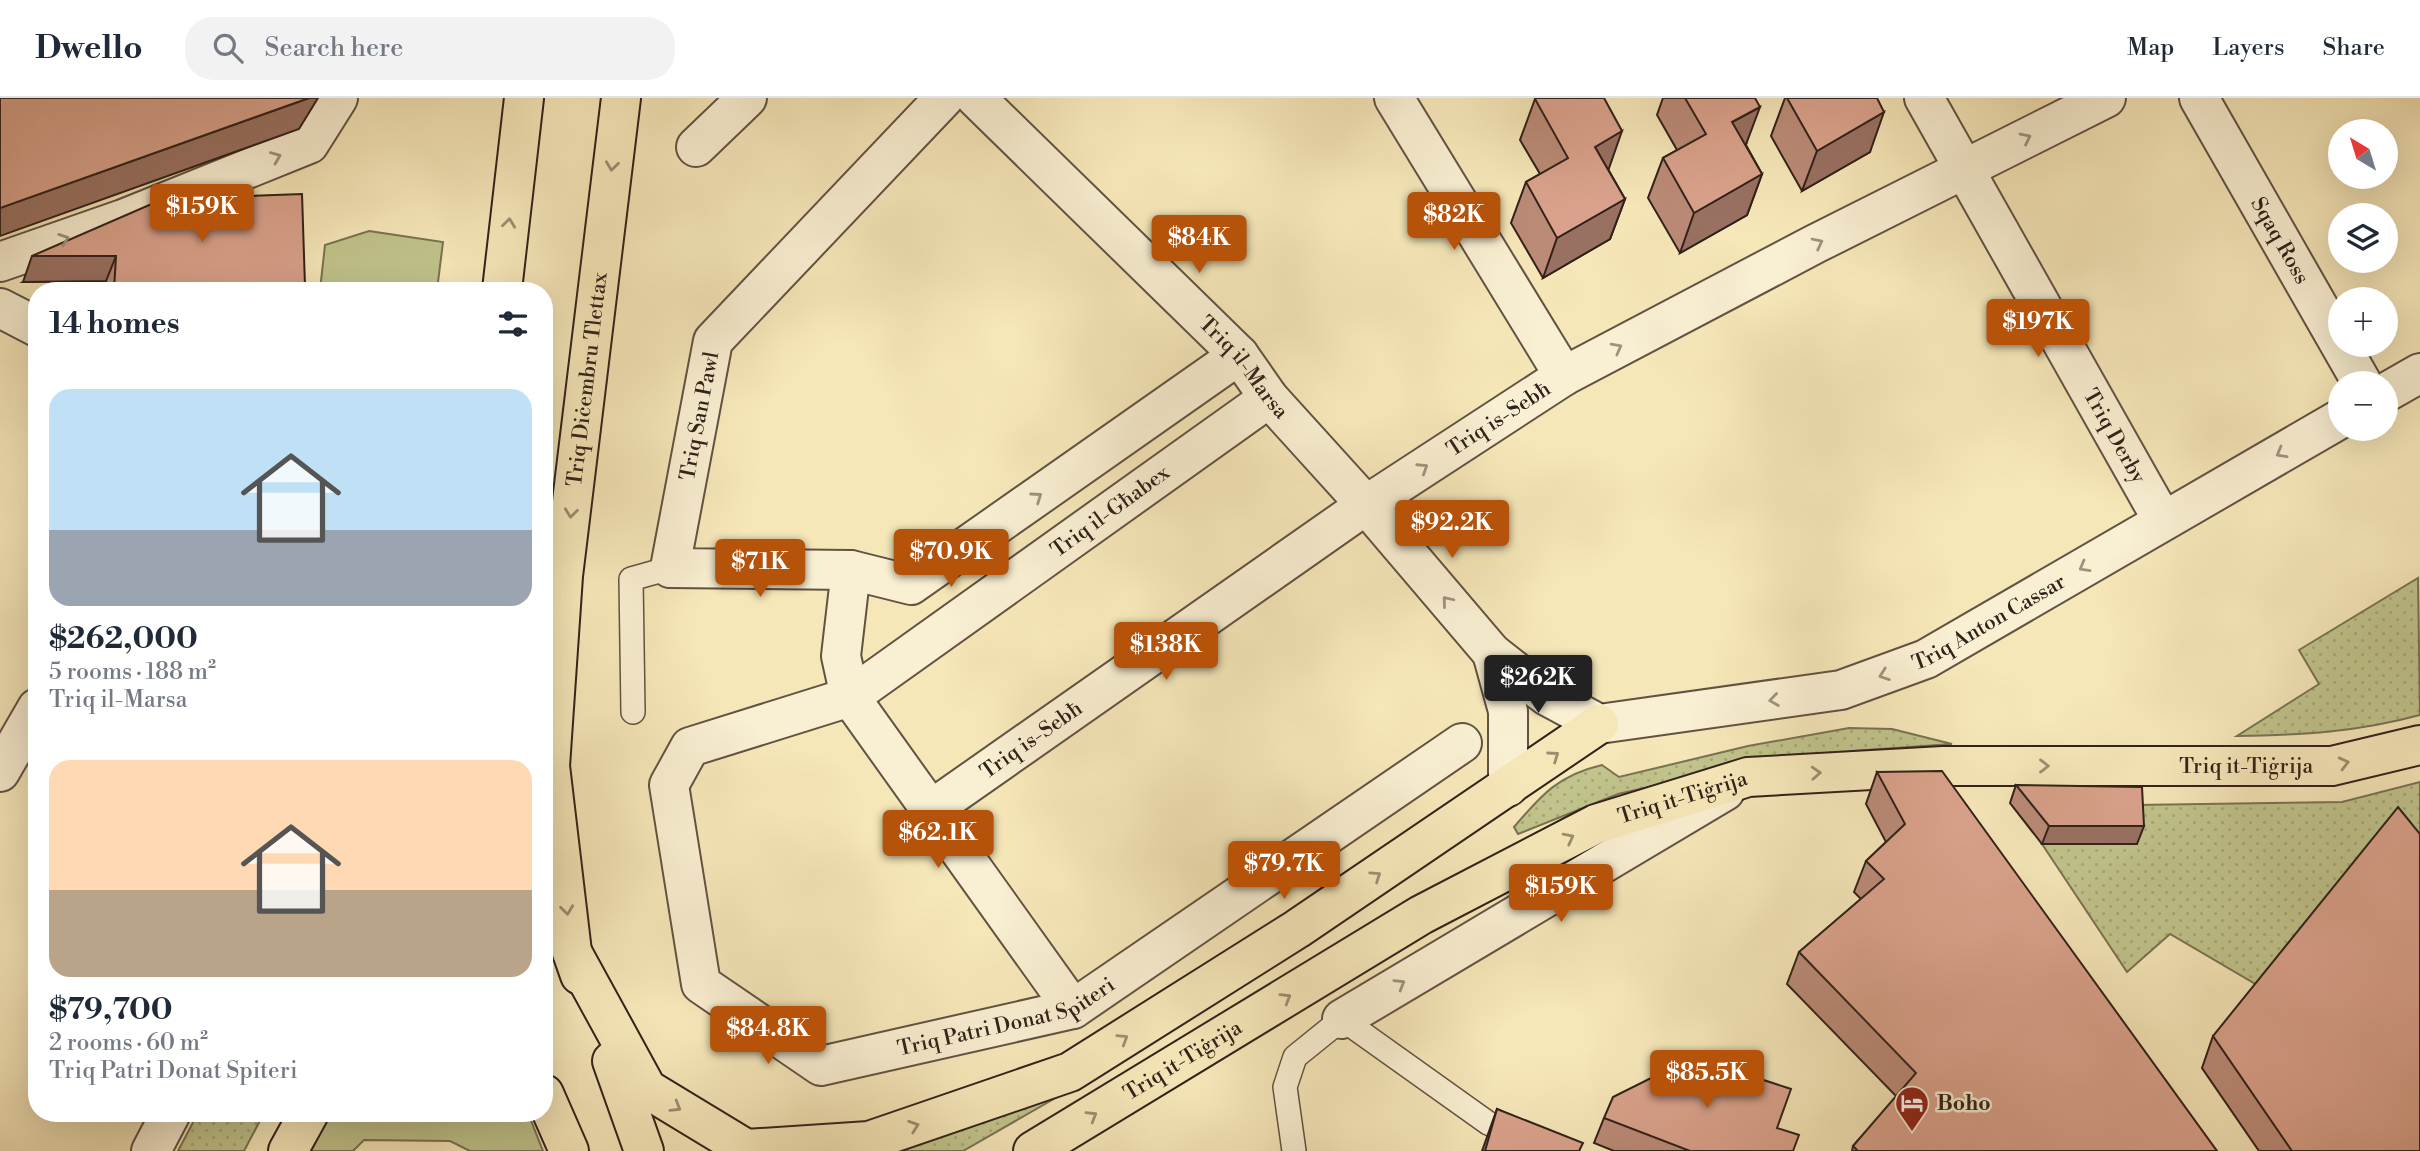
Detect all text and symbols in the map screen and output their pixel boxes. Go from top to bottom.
search box [185,17,675,80]
text: Dwello [35,28,143,69]
icon: search [209,29,247,67]
text: Search here [265,32,403,64]
text: Map [2127,33,2174,63]
text: Layers [2212,33,2284,63]
text: Share [2322,33,2385,63]
north arrow [2328,119,2398,189]
map controls [2328,119,2398,441]
one-way arrow [2019,132,2031,146]
one-way arrow [269,151,282,165]
one-way arrow [605,160,620,172]
pin: $159K [153,184,251,244]
pin: $82K [1413,192,1495,252]
text: $159K [166,193,238,221]
street label: Sqaq Ross [2244,193,2315,289]
text: $82K [1423,201,1485,229]
button: layers [2328,203,2398,273]
pin: $84K [1158,216,1240,275]
one-way arrow [502,217,517,229]
text: $84K [1168,224,1230,252]
one-way arrow [58,233,70,247]
one-way arrow [1811,237,1823,251]
street label: Triq Diċembru Tlettax [562,271,614,488]
button: + [2328,287,2398,357]
pin: $197K [1989,300,2087,359]
text: 14 homes [49,305,180,343]
icon: filters [494,305,532,343]
text: $197K [2002,308,2074,336]
street label: Triq il-Marsa [1193,311,1294,425]
one-way arrow [1610,343,1622,357]
street label: Triq San Pawl [675,350,725,483]
button: − [2328,371,2398,441]
street label: Triq is-Sebħ [1442,376,1556,463]
street label: Triq Derby [2077,384,2151,489]
icon: home [228,435,354,561]
one-way arrow [2275,445,2288,458]
street label: Triq il-Għabex [1046,460,1175,564]
one-way arrow [1416,463,1429,476]
one-way arrow [1029,493,1042,505]
pin: $92.2K [1395,500,1509,560]
one-way arrow [563,507,578,519]
text: $92.2K [1411,509,1493,537]
pin: $70.9K [894,530,1008,589]
text: $70.9K [910,538,992,566]
pin: $71K [719,540,801,599]
text: $71K [731,548,789,576]
one-way arrow [2079,559,2091,572]
street label: Triq Anton Cassar [1909,569,2070,677]
one-way arrow [1443,596,1455,609]
text: $262,000 [49,620,198,658]
pin: $138K [1117,622,1215,682]
text: $138K [1130,631,1202,659]
pin: $262K [1489,656,1587,715]
text: 5 rooms · 188 m² [49,658,216,686]
text: $262K [1500,664,1576,692]
one-way arrow [1878,666,1890,680]
text: Triq il-Marsa [49,686,187,714]
one-way arrow [1768,692,1779,707]
street label: Triq is-Sebħ [976,695,1088,785]
one-way arrow [1546,752,1559,764]
street label: Triq it-Tiġrija [2179,754,2314,780]
one-way arrow [2338,757,2350,771]
one-way arrow [2039,758,2049,774]
street label: Triq it-Tiġrija [1615,766,1751,830]
one-way arrow [1811,766,1822,781]
icon: home [228,806,354,932]
pin: $62.1K [881,810,995,870]
text: $62.1K [899,819,977,847]
one-way arrow [1562,832,1575,846]
pin: $79.7K [1227,842,1341,901]
text: $79.7K [1244,850,1324,878]
pin: $159K [1512,864,1610,924]
one-way arrow [1368,872,1381,884]
text: $159K [1525,873,1597,901]
one-way arrow [559,905,574,916]
street label: Triq Patri Donat Spiteri [895,972,1120,1062]
one-way arrow [1393,980,1406,993]
text: $79,700 [49,991,173,1029]
one-way arrow [1279,993,1292,1006]
pin: $84.8K [711,1006,825,1066]
text: $84.8K [726,1015,810,1043]
street label: Triq it-Tiġrija [1119,1015,1247,1107]
text: 2 rooms · 60 m² [49,1029,208,1057]
one-way arrow [1115,1034,1128,1047]
pin: $85.5K [1650,1051,1764,1110]
text: Triq Patri Donat Spiteri [49,1057,298,1085]
text: $85.5K [1666,1059,1748,1087]
hotel icon: Boho [1893,1084,1931,1133]
place label: Boho [1937,1091,1991,1117]
one-way arrow [669,1099,682,1112]
one-way arrow [1084,1111,1097,1124]
one-way arrow [907,1120,919,1134]

